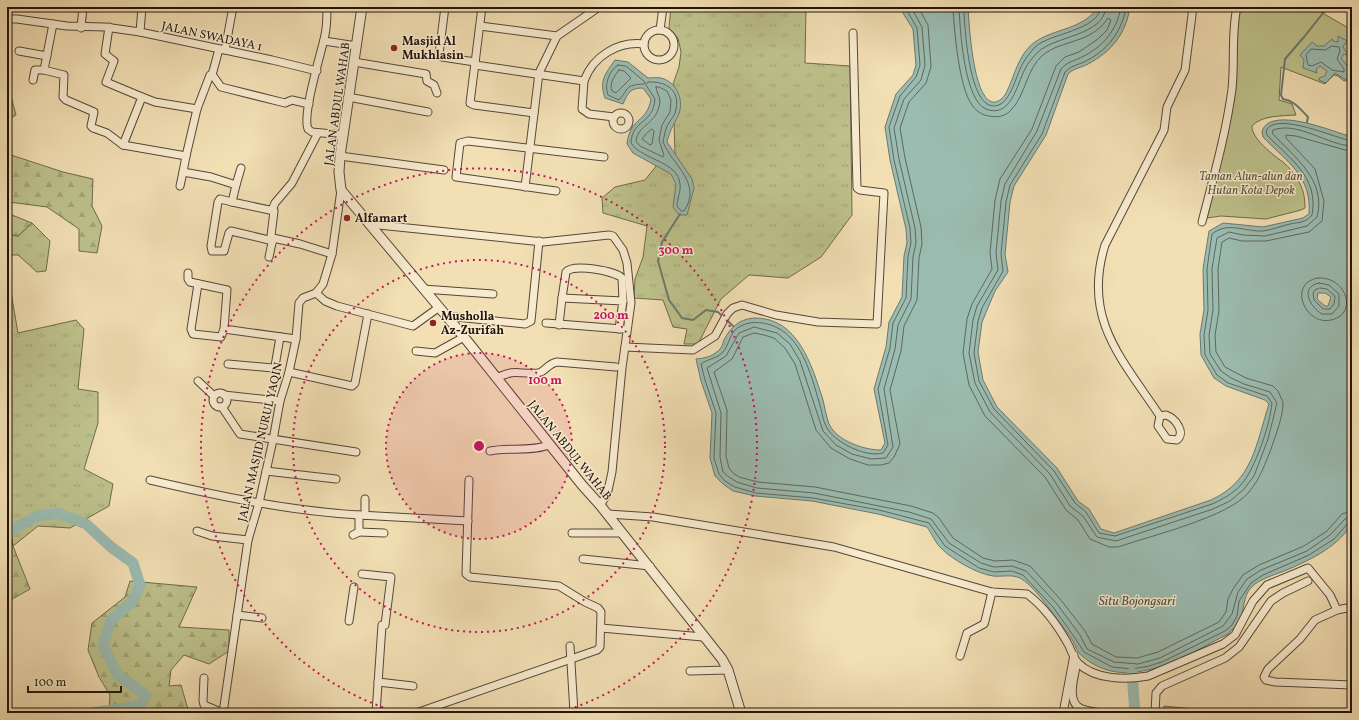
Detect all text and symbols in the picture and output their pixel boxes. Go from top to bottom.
street label: JALAN SWADAYA 1 [160,18,264,55]
place label: Masjid Al Mukhlasin [402,34,464,64]
street label: JALAN ABDUL WAHAB [321,41,355,167]
marker: Masjid Al Mukhlasin [389,43,399,53]
park label: Taman Alun-alun dan Hutan Kota Depok [1199,169,1303,199]
place label: Alfamart [355,211,408,227]
marker: Alfamart [342,213,352,223]
text: 300 m [659,243,694,259]
text: 200 m [593,308,629,324]
place label: Musholla Az-Zurifah [441,309,504,339]
marker: Musholla Az-Zurifah [428,318,438,328]
street label: JALAN MASJID NURUL YAQIN [235,361,287,524]
text: 100 m [528,373,562,389]
street label: JALAN ABDUL WAHAB [524,397,615,504]
centre of rings [472,439,486,453]
water label: Situ Bojongsari [1099,593,1176,611]
scale bar [28,668,121,694]
text: 100 m [34,675,67,691]

